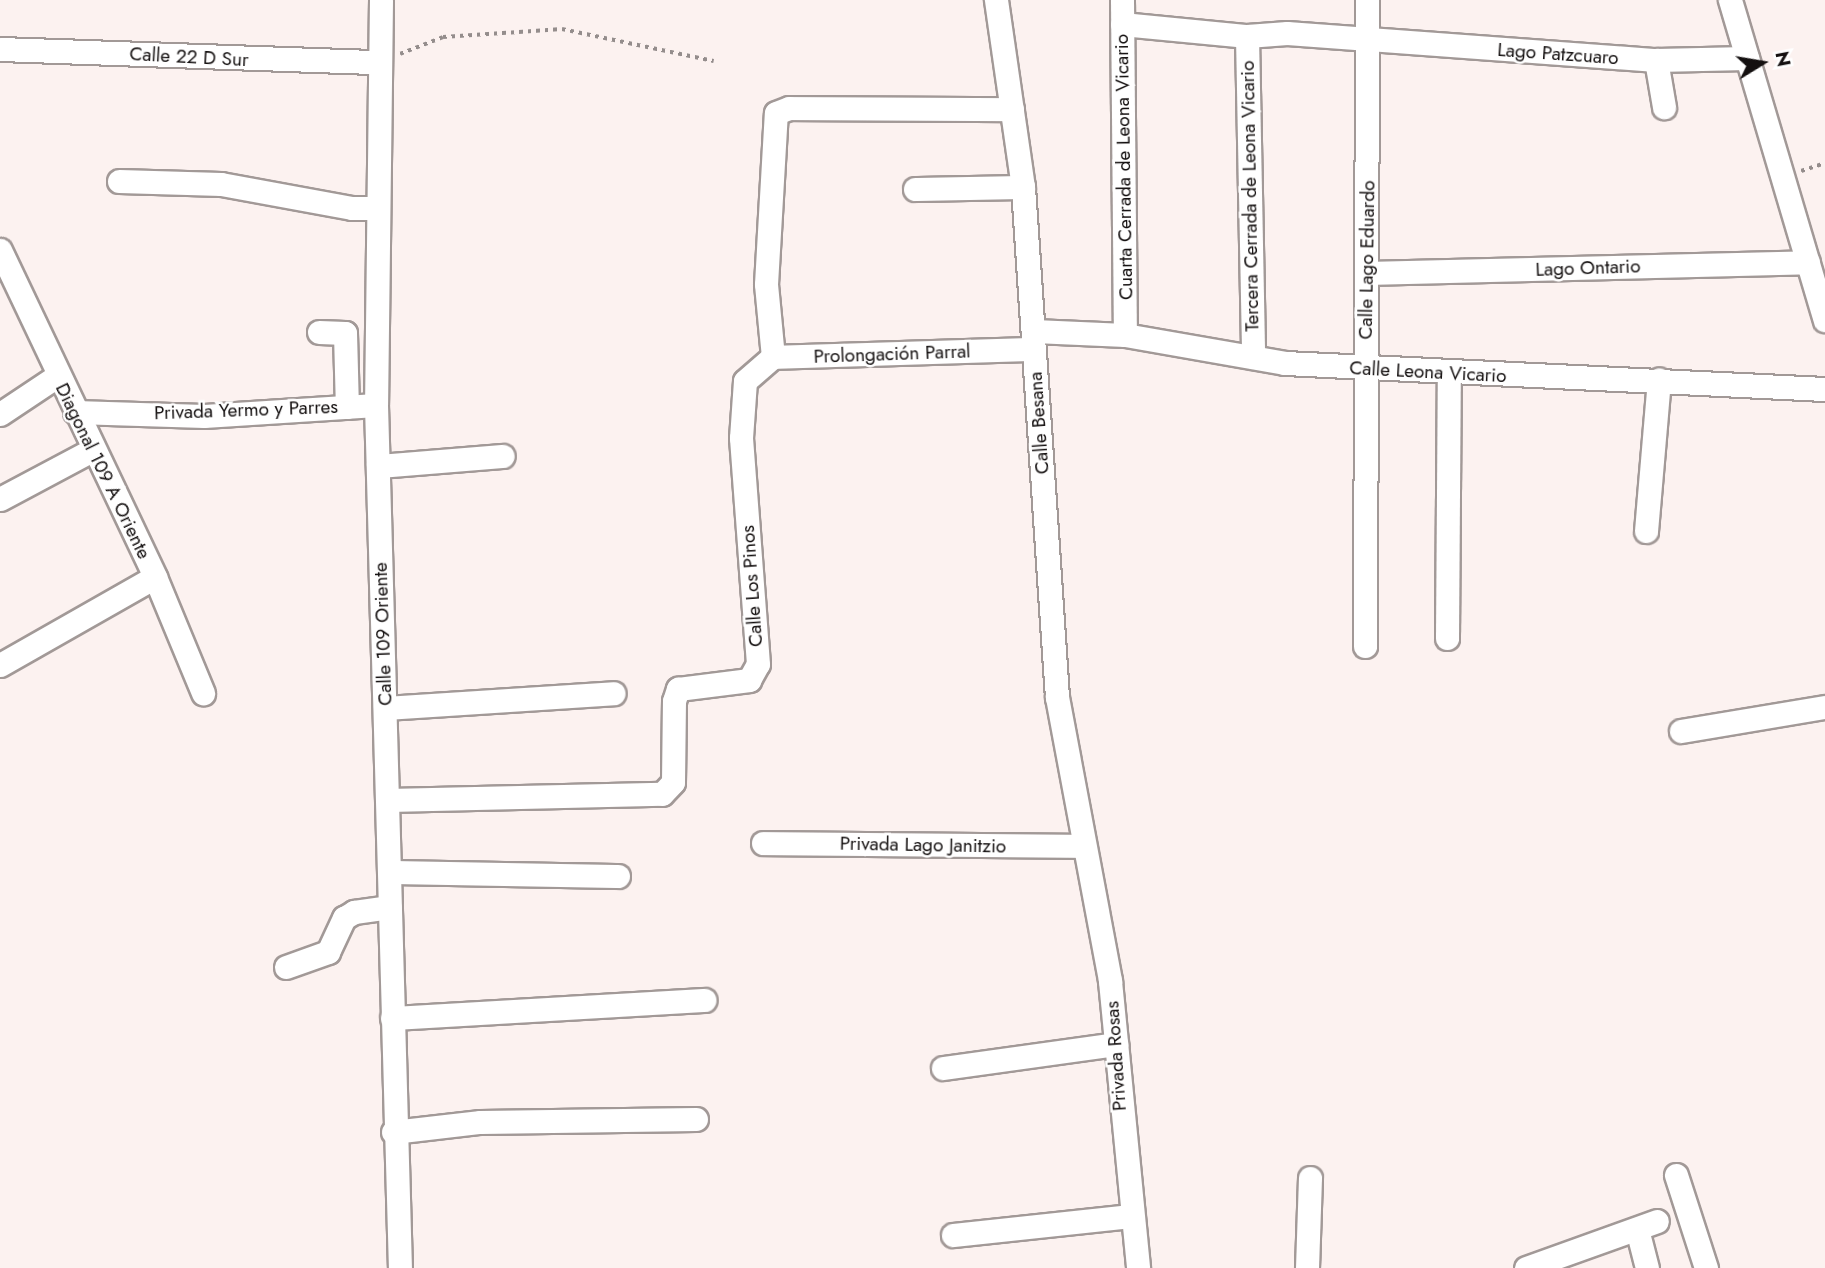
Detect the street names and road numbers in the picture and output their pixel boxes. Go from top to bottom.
street label: Cuarta Cerrada de Leona Vicario [1110,34,1138,300]
street label: Lago Patzcuaro [1497,38,1619,70]
street label: Calle 22 D Sur [129,42,249,72]
street label: Tercera Cerrada de Leona Vicario [1236,60,1264,332]
street label: Calle Lago Eduardo [1354,180,1380,340]
street label: Lago Ontario [1535,255,1641,281]
street label: Prolongación Parral [813,340,971,368]
street label: Calle Leona Vicario [1349,356,1507,388]
street label: Calle Besana [1024,371,1054,475]
street label: Diagonal 109 A Oriente [50,379,156,563]
street label: Privada Yermo y Parres [154,395,338,425]
street label: Calle Los Pinos [736,524,768,648]
street label: Calle 109 Oriente [369,562,397,706]
street label: Privada Lago Janitzio [840,832,1006,858]
street label: Privada Rosas [1101,1000,1131,1112]

